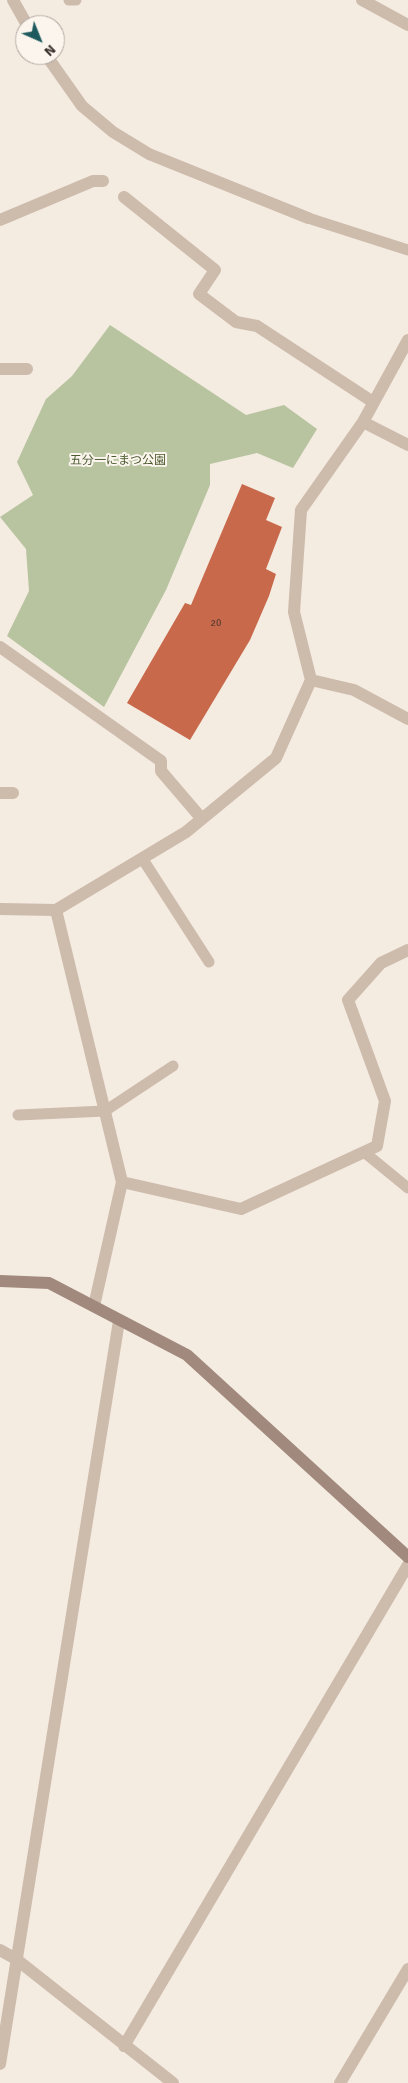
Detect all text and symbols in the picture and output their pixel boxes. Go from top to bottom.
north arrow [15,15,65,65]
text: N [41,41,59,60]
park label: 五分一にまつ公園 [70,454,166,468]
house number: 20 [211,617,221,629]

